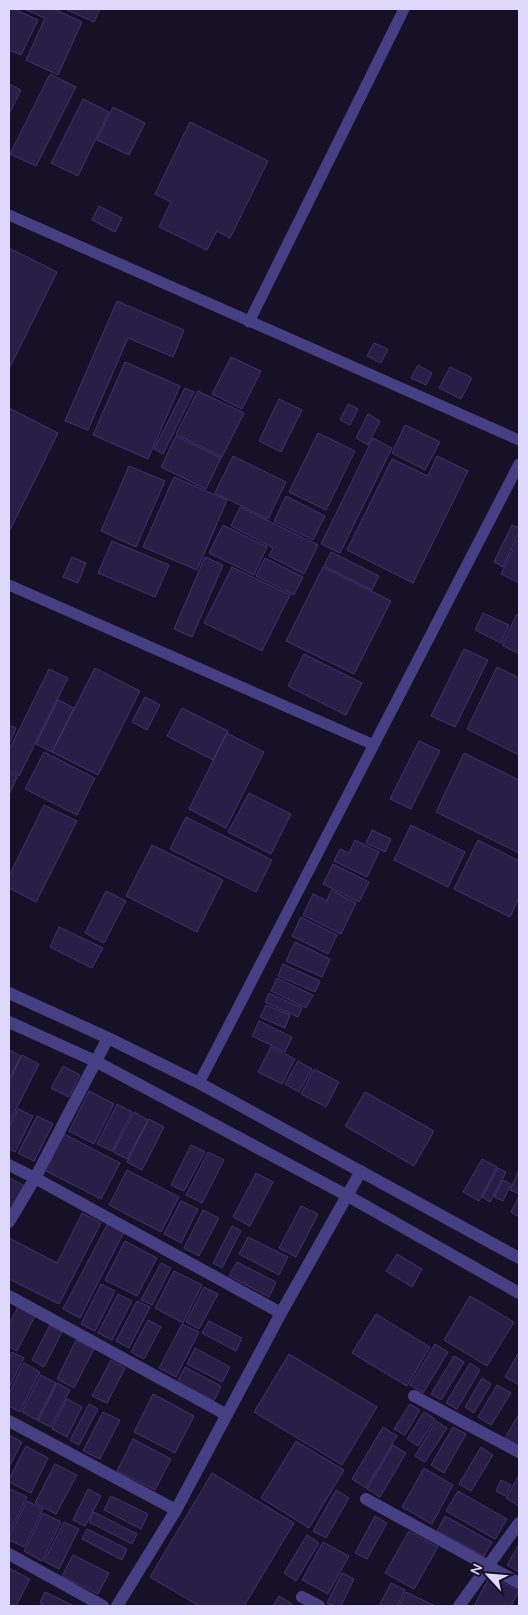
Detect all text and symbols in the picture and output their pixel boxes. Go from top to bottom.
north arrow [463,1550,513,1600]
text: N [466,1561,487,1578]

